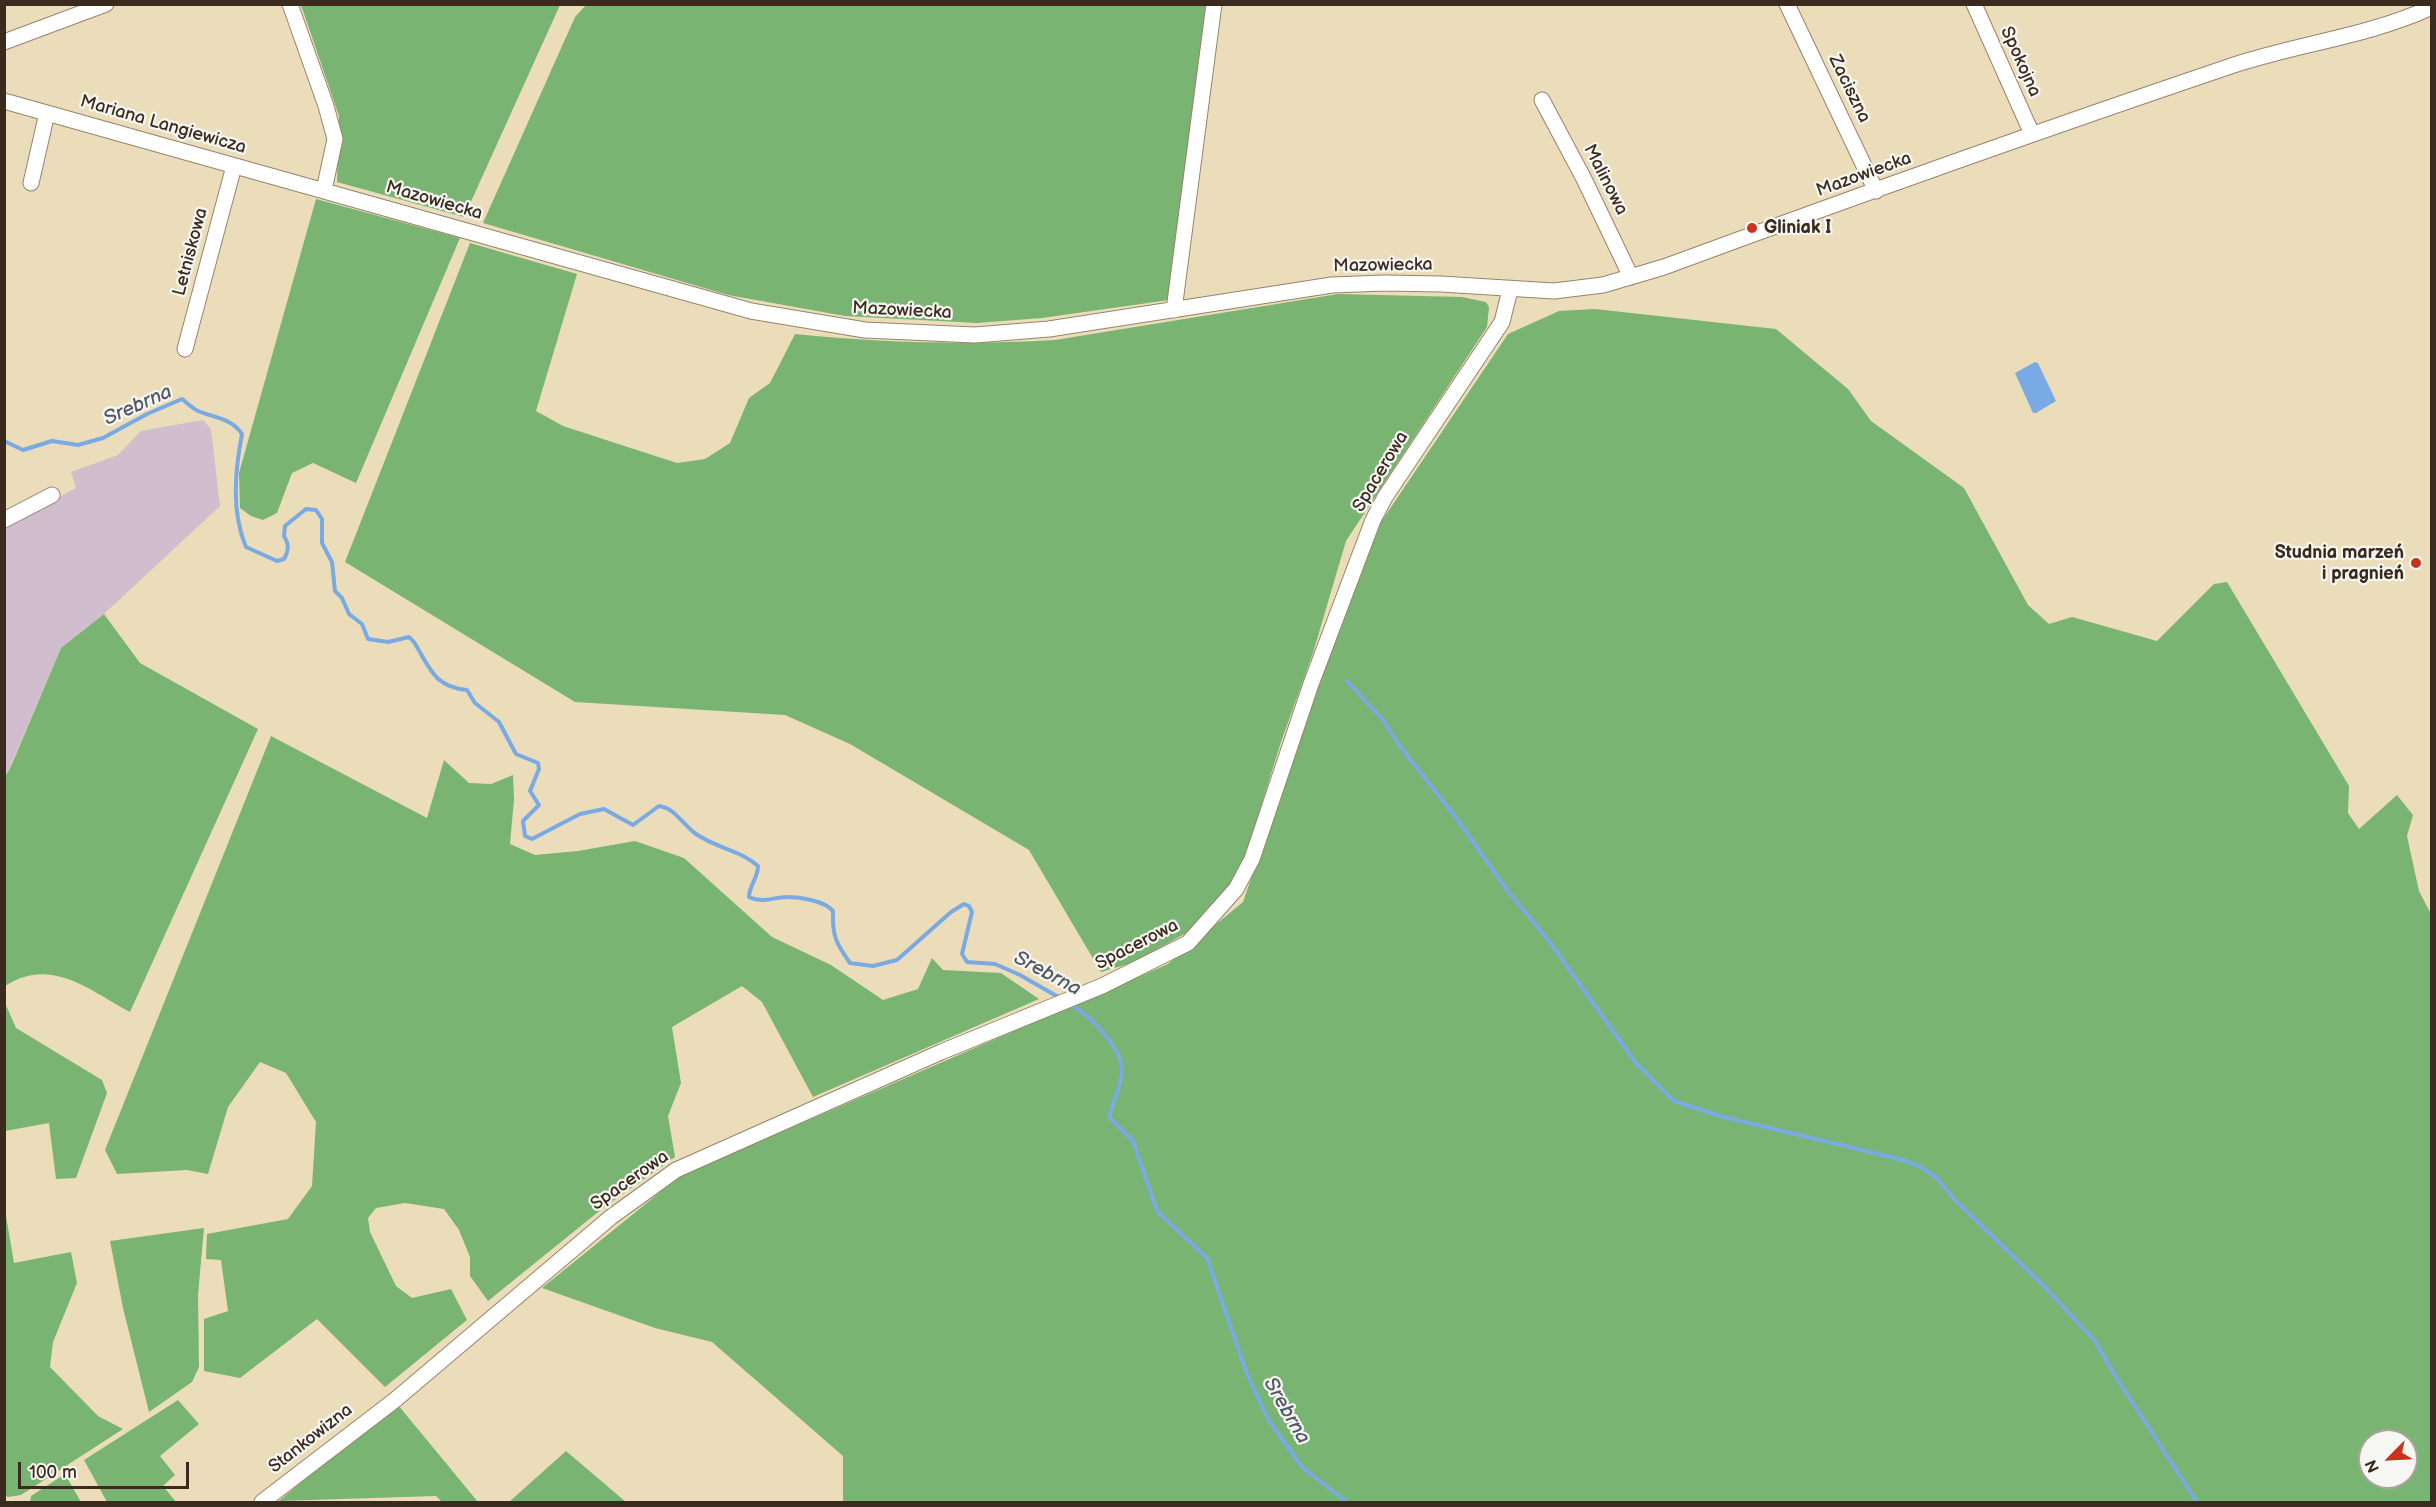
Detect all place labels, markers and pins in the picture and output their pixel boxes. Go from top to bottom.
place label: Gliniak I [1764,217,1831,239]
marker: Gliniak I [1745,221,1759,235]
place label: Studnia marzeń i pragnień [2275,542,2404,584]
marker: Studnia marzeń i pragnień [2409,556,2423,570]

